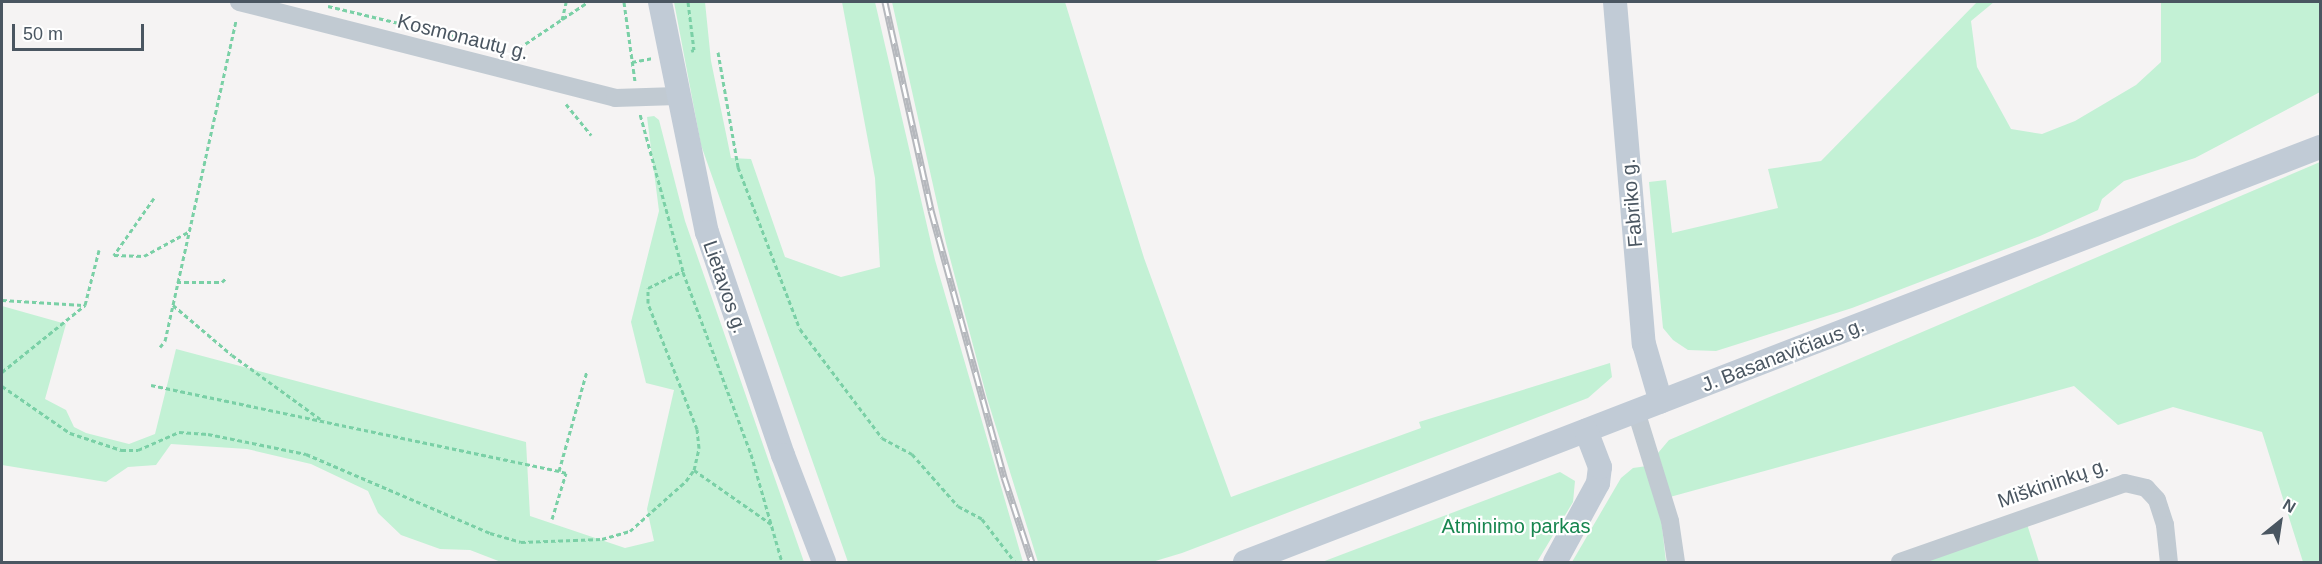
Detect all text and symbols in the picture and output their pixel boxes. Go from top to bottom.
street label: Kosmonautų g. [395,9,531,65]
scale bar [15,12,147,50]
text: 50 m [23,24,63,44]
street label: Fabriko g. [1616,158,1648,248]
street label: Lietavos g. [698,237,752,337]
street label: J. Basanavičiaus g. [1698,313,1868,397]
street label: Miškininkų g. [1994,453,2112,513]
north arrow [2250,492,2310,552]
text: N [2280,496,2299,516]
park label: Atminimo parkas [1442,514,1590,538]

